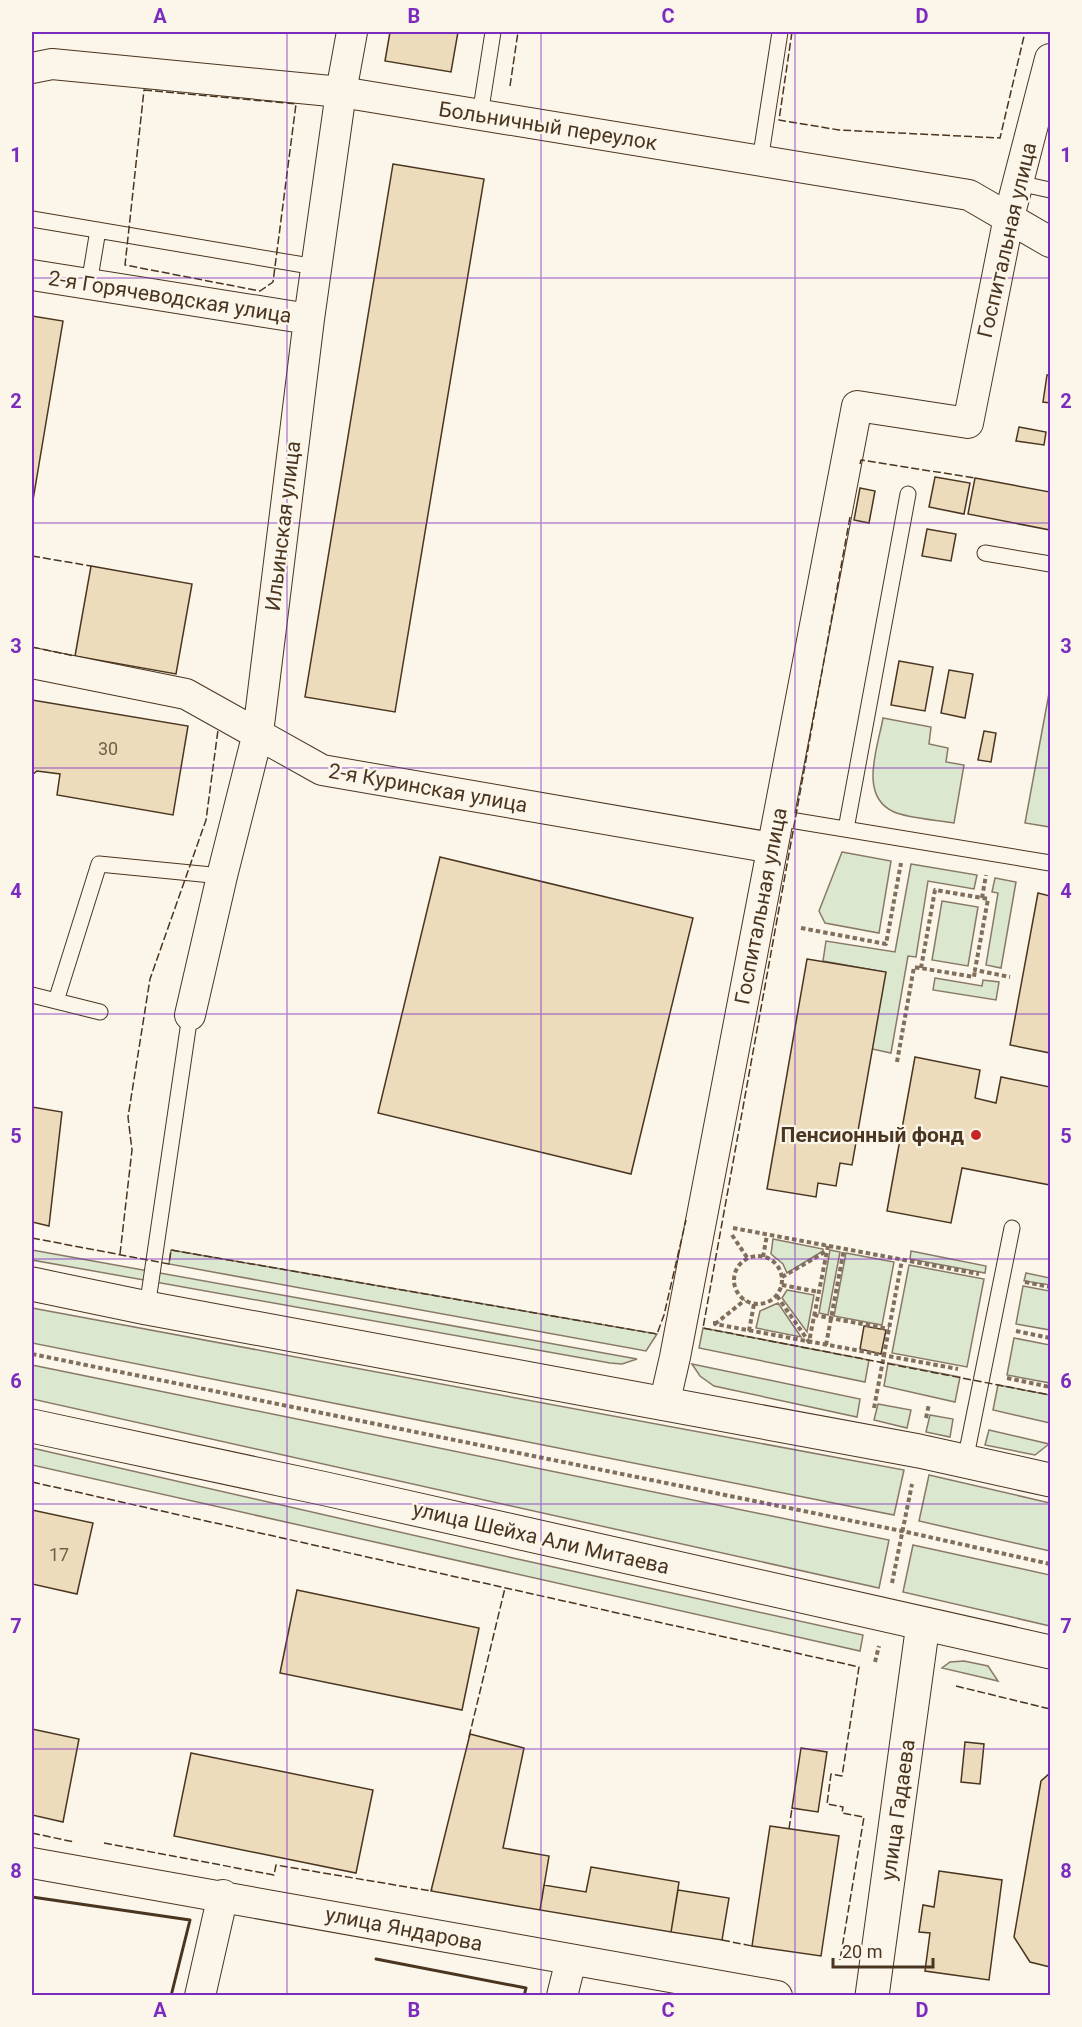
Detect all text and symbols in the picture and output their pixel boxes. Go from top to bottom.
text: A [153,4,167,28]
text: B [408,4,420,28]
text: C [661,4,675,28]
text: D [916,4,929,28]
street label: Больничный переулок [437,97,660,155]
street label: Госпитальная улица [973,140,1041,340]
text: 1 [10,143,22,167]
text: 1 [1060,143,1072,167]
street label: 2-я Горячеводская улица [47,266,293,328]
text: 2 [10,389,22,413]
text: 2 [1060,389,1072,413]
street label: Ильинская улица [261,440,305,612]
text: 3 [10,634,22,658]
text: 3 [1060,634,1072,658]
house number: 30 [98,738,118,759]
street label: 2-я Куринская улица [327,759,529,817]
street label: Госпитальная улица [730,806,792,1006]
text: 4 [10,879,22,903]
text: 4 [1060,879,1072,903]
place label: Пенсионный фонд [781,1123,964,1147]
text: 5 [10,1124,22,1148]
text: 5 [1060,1124,1072,1148]
marker: Пенсионный фонд [969,1128,983,1142]
text: 6 [10,1369,22,1393]
text: 6 [1060,1369,1072,1393]
street label: улица Шейха Али Митаева [410,1497,672,1579]
house number: 17 [49,1544,69,1565]
text: 7 [10,1614,22,1638]
text: 7 [1060,1614,1072,1638]
street label: улица Гадаева [876,1738,920,1882]
text: 8 [10,1859,22,1883]
text: 8 [1060,1859,1072,1883]
street label: улица Яндарова [323,1902,485,1956]
scale bar [833,1931,934,1969]
text: 20 m [842,1941,882,1962]
text: A [153,1998,167,2022]
text: B [408,1998,420,2022]
text: C [661,1998,675,2022]
text: D [916,1998,929,2022]

